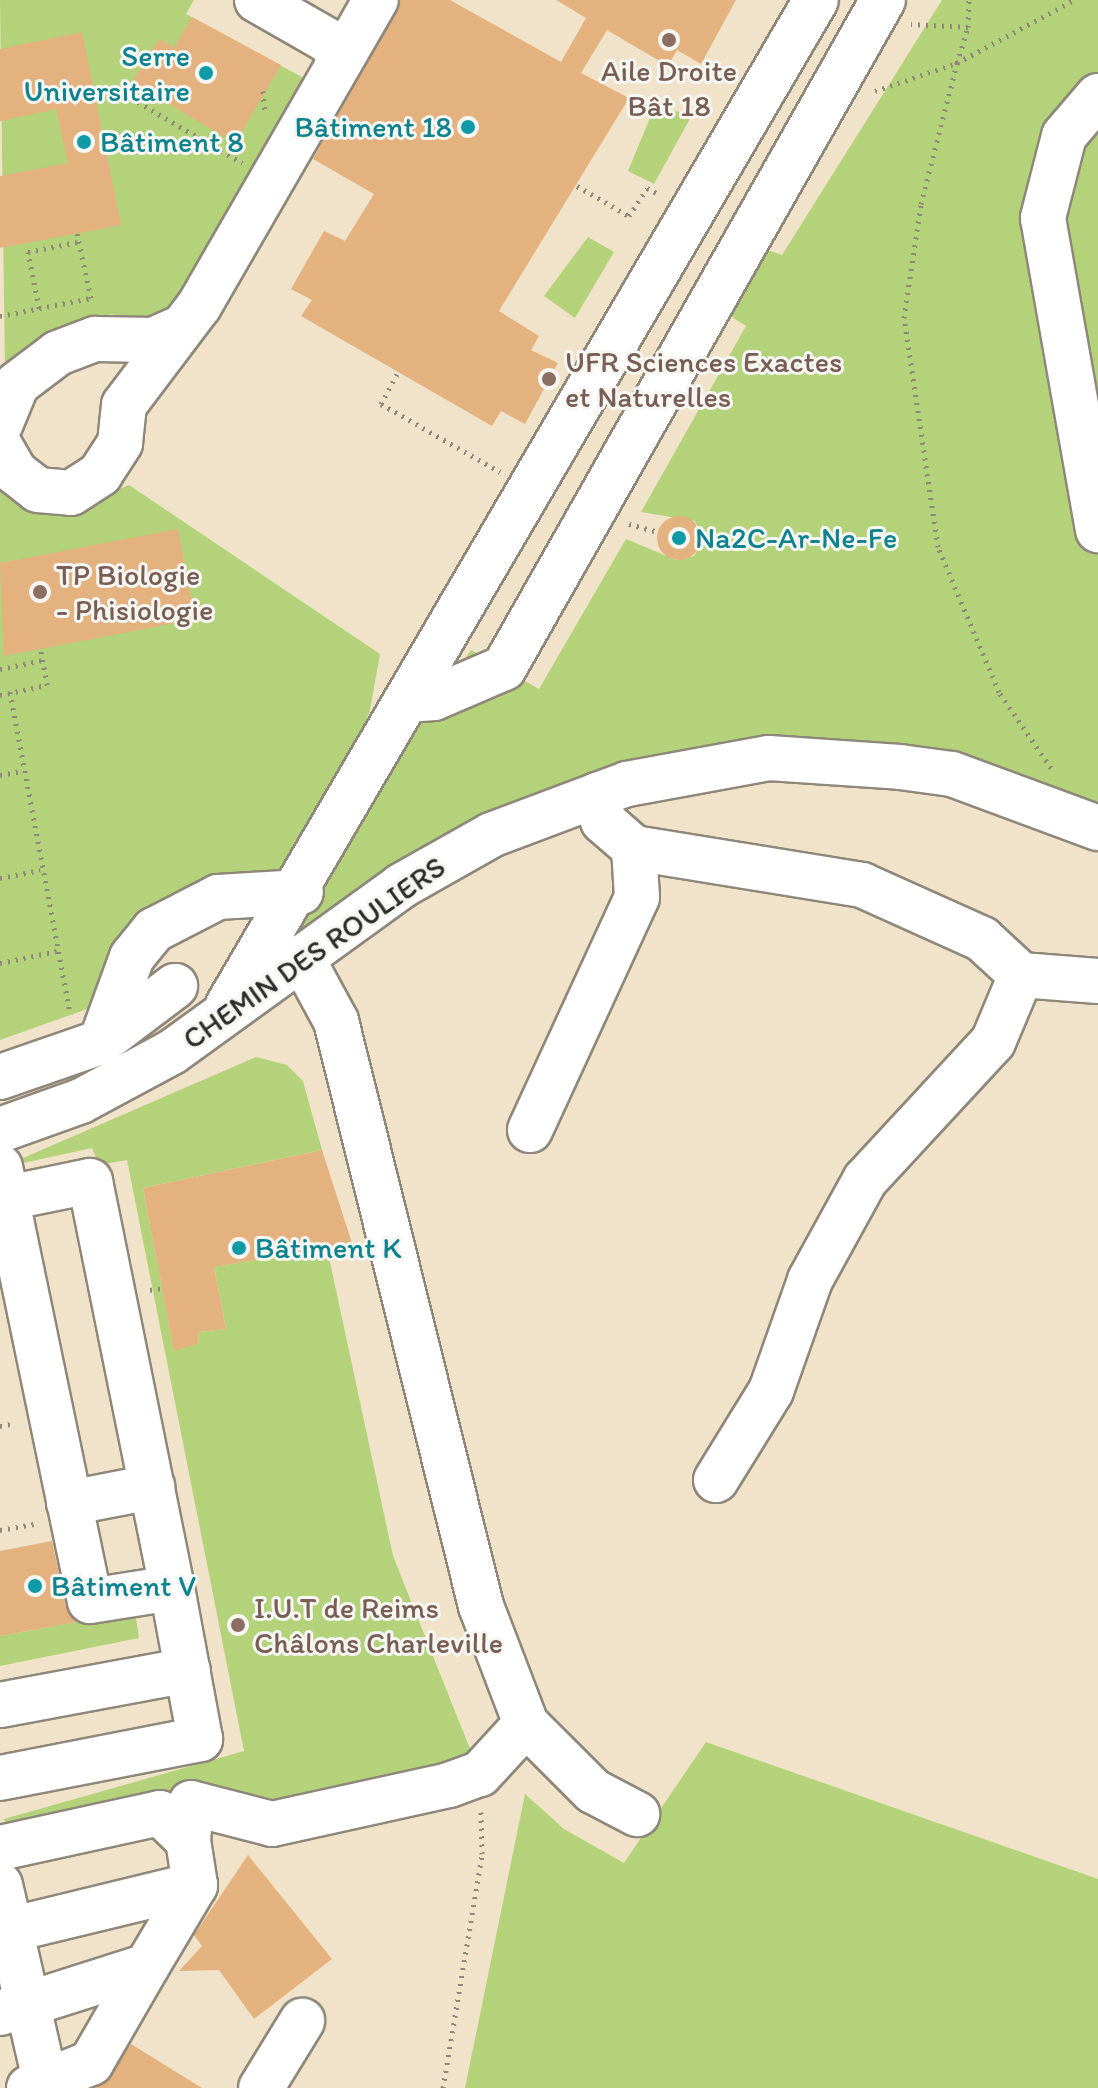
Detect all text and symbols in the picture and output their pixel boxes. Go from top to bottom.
marker: Aile Droite Bât 18 [660,31,678,49]
place label: Serre Universitaire [24,38,190,108]
place label: Aile Droite Bât 18 [601,53,737,124]
marker: Serre Universitaire [197,64,215,82]
place label: Bâtiment 18 [294,109,452,145]
marker: Bâtiment 18 [459,118,477,136]
place label: Bâtiment 8 [100,124,244,160]
marker: Bâtiment 8 [75,133,93,151]
place label: UFR Sciences Exactes et Naturelles [565,344,842,414]
marker: UFR Sciences Exactes et Naturelles [540,370,558,388]
place label: Na2C-Ar-Ne-Fe [695,520,897,556]
marker: Na2C-Ar-Ne-Fe [670,529,688,547]
place label: TP Biologie - Phisiologie [56,557,213,628]
marker: TP Biologie - Phisiologie [31,583,49,601]
street label: CHEMIN DES ROULIERS [176,849,452,1057]
place label: Bâtiment K [255,1230,401,1266]
marker: Bâtiment K [230,1239,248,1257]
place label: Bâtiment V [51,1568,196,1604]
marker: Bâtiment V [26,1577,44,1595]
place label: I.U.T de Reims Châlons Charleville [254,1590,504,1660]
marker: I.U.T de Reims Châlons Charleville [229,1616,247,1634]

